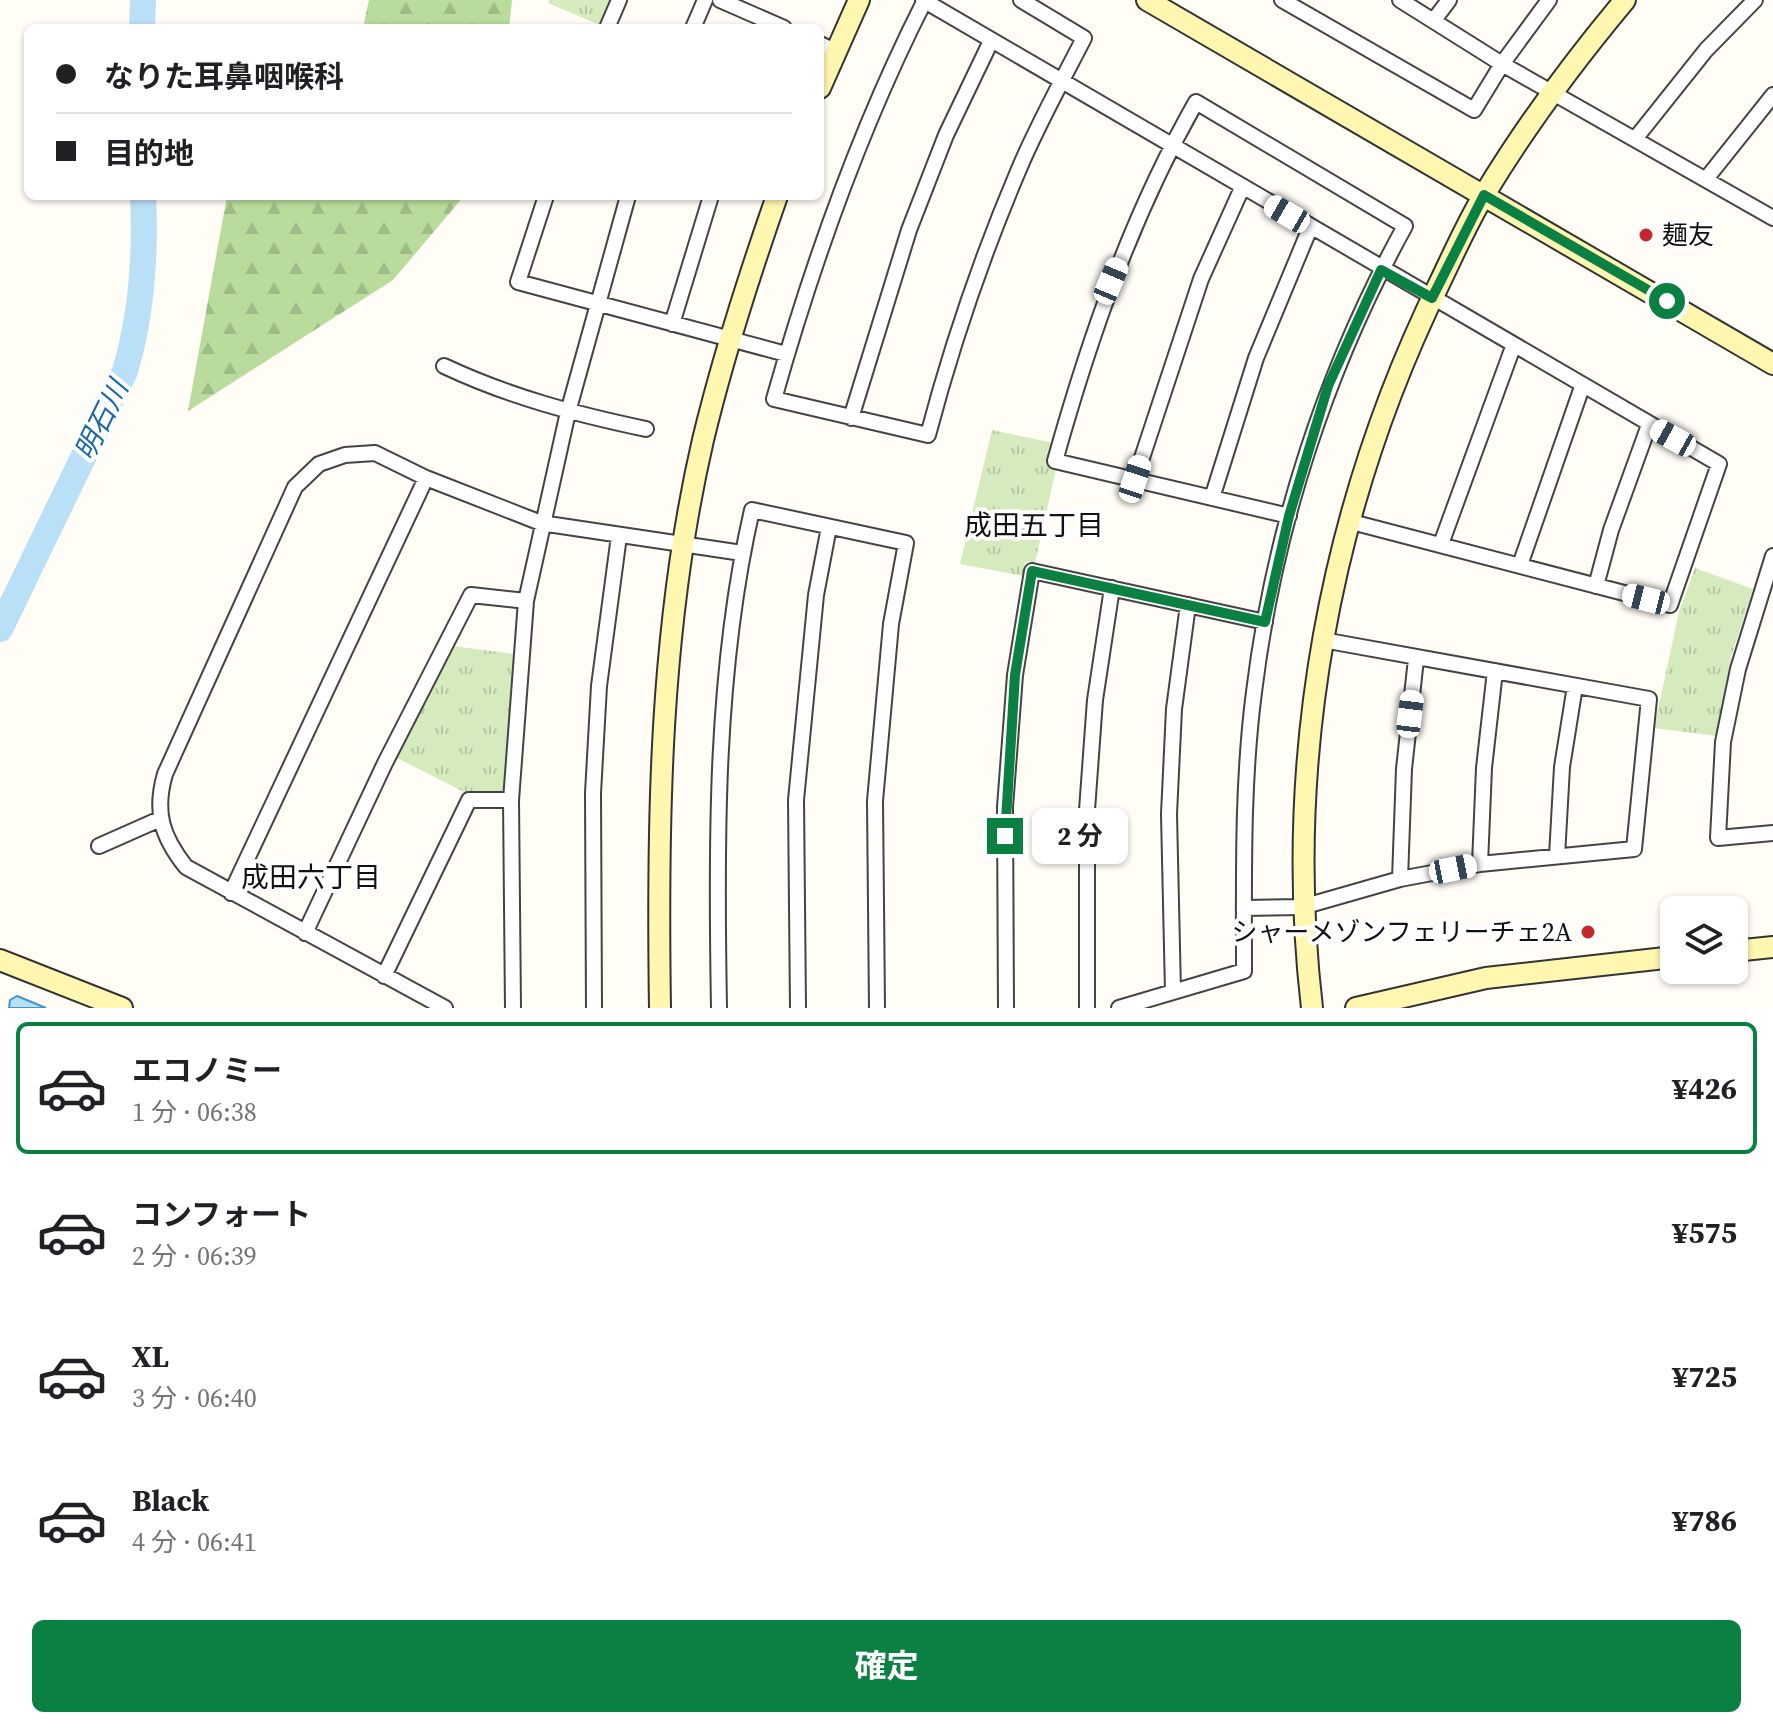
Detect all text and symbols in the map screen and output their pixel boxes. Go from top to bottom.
text: なりた耳鼻咽喉科 [104,56,344,97]
text: 目的地 [104,133,194,174]
car [1260,192,1314,236]
place label: 麺友 [1662,217,1714,253]
marker: 麺友 [1637,226,1655,244]
car [1091,254,1131,308]
route start [1649,283,1685,319]
water label: 明石川 [66,371,138,466]
car [1646,416,1700,460]
car [1116,452,1154,506]
district label: 成田五丁目 [964,506,1104,544]
car [1620,582,1672,616]
car [1395,689,1425,739]
callout: 2 分 [1033,808,1129,864]
route end [987,818,1023,854]
text: 2 分 [1057,818,1103,854]
car [1427,853,1479,885]
district label: 成田六丁目 [241,858,381,896]
map controls [1660,896,1748,984]
button: layers [1660,896,1748,984]
place label: シャーメゾンフェリーチェ2A [1232,914,1572,950]
marker: シャーメゾンフェリーチェ2A [1579,923,1597,941]
text: エコノミー [132,1050,282,1091]
icon: car [36,1052,108,1124]
text: ¥426 [1672,1068,1737,1109]
text: 1 分 · 06:38 [132,1094,257,1130]
text: コンフォート [132,1194,311,1235]
icon: car [36,1196,108,1268]
text: ¥575 [1672,1212,1737,1253]
text: 2 分 · 06:39 [132,1238,257,1274]
text: XL [132,1336,169,1377]
icon: car [36,1340,108,1412]
text: ¥725 [1672,1356,1737,1397]
text: 3 分 · 06:40 [132,1380,257,1416]
text: Black [132,1480,209,1521]
icon: car [36,1484,108,1556]
text: ¥786 [1672,1500,1737,1541]
text: 4 分 · 06:41 [132,1524,257,1560]
button: 確定 [32,1620,1741,1712]

